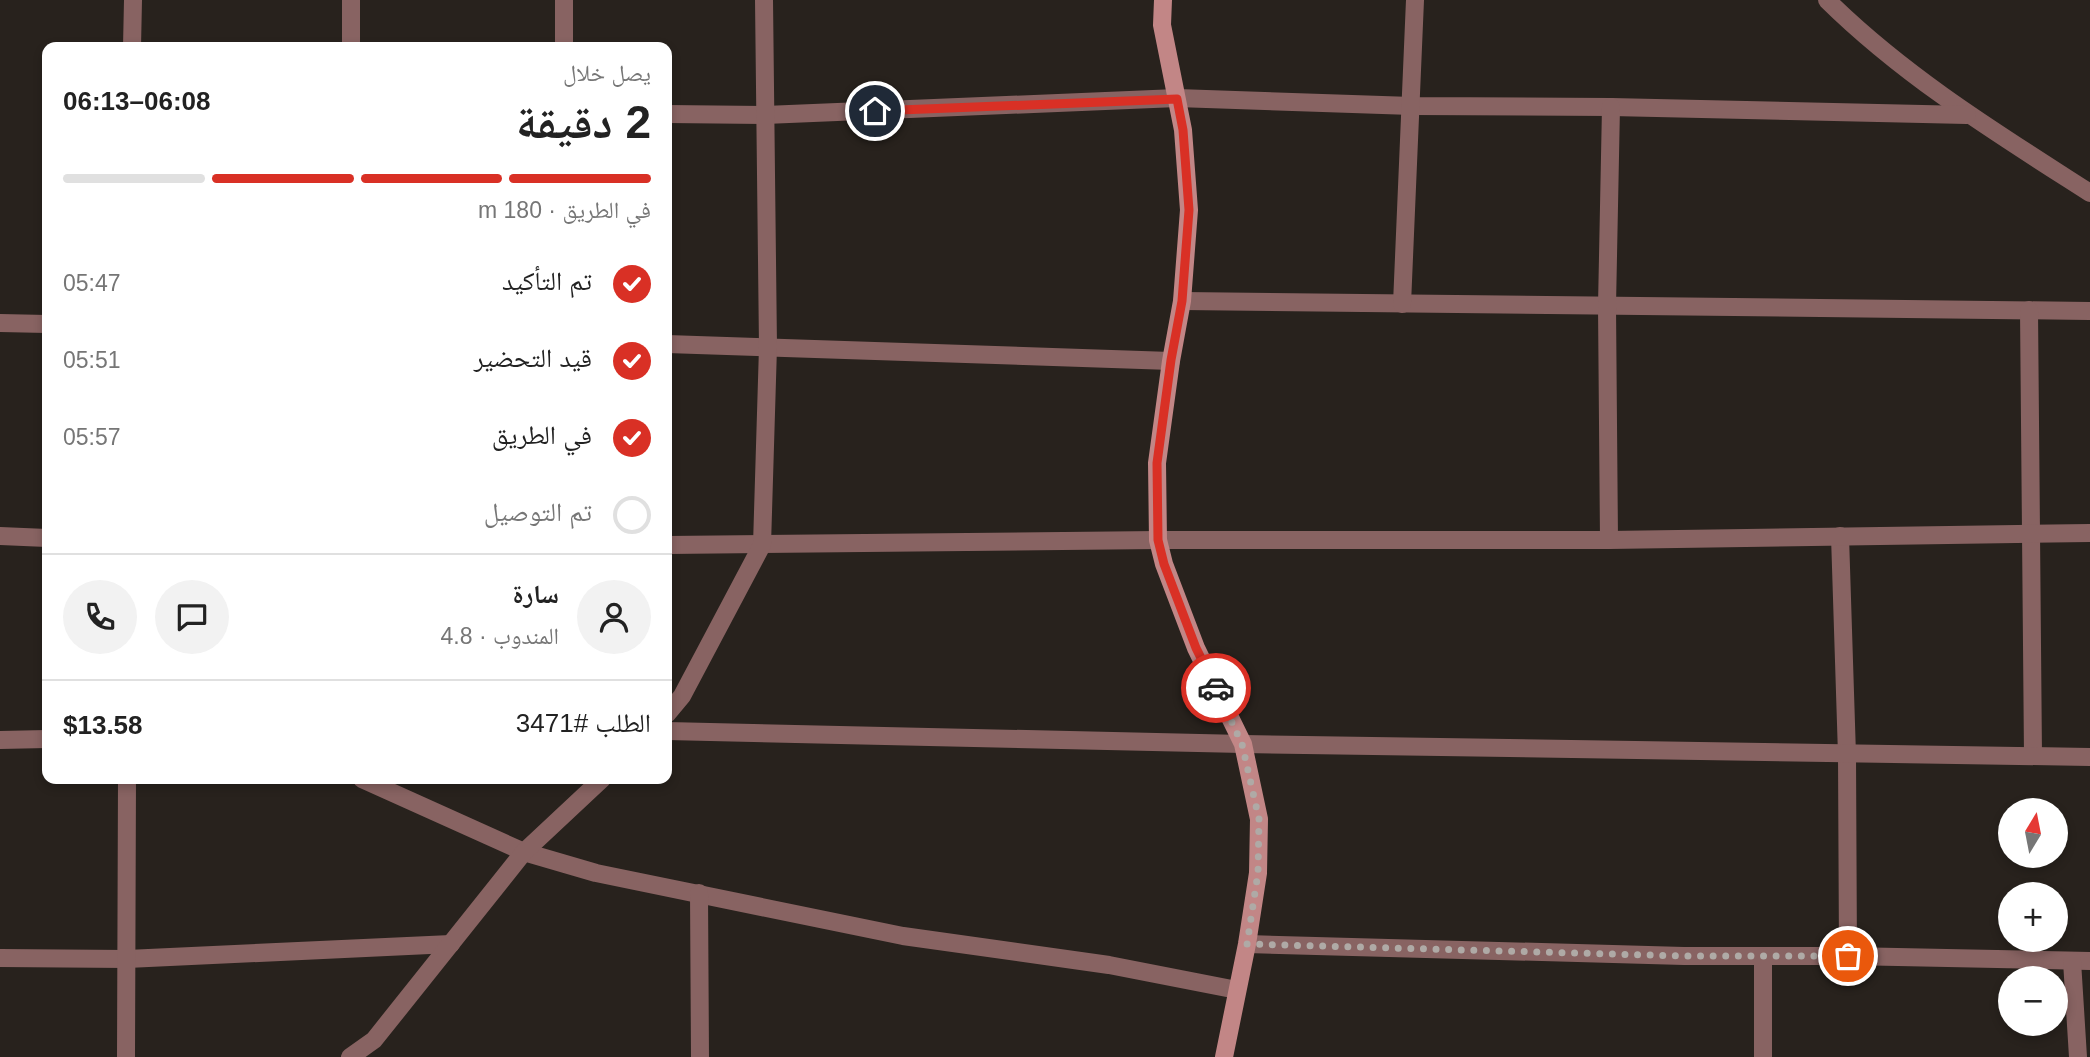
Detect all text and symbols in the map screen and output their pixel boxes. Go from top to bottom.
text: يصل خلال [563,60,651,86]
pin [845,81,905,141]
text: 06:08–06:13 [63,86,210,116]
icon: home [856,92,894,130]
text: 2 دقيقة [516,96,651,148]
text: في الطريق · 180 m [478,197,651,223]
icon: check [613,265,651,303]
text: تم التأكيد [502,266,592,296]
text: 05:47 [63,270,121,296]
icon: check [613,342,651,380]
text: قيد التحضير [474,343,592,373]
text: 05:51 [63,347,121,373]
icon: check [613,419,651,457]
text: في الطريق [492,420,592,450]
text: 05:57 [63,424,121,450]
text: تم التوصيل [484,497,592,527]
text: سارة [512,579,559,609]
button: phone [63,580,137,654]
button: chat [155,580,229,654]
button: person [577,580,651,654]
text: المندوب · 4.8 [441,623,559,649]
courier [1181,653,1251,723]
icon: car [1197,669,1235,707]
text: الطلب #3471 [516,708,651,738]
text: $13.58 [63,710,143,740]
north arrow [1998,798,2068,868]
map controls [1998,798,2068,1036]
button: + [1998,882,2068,952]
pin [1818,926,1878,986]
icon: bag [1829,937,1867,975]
button: − [1998,966,2068,1036]

